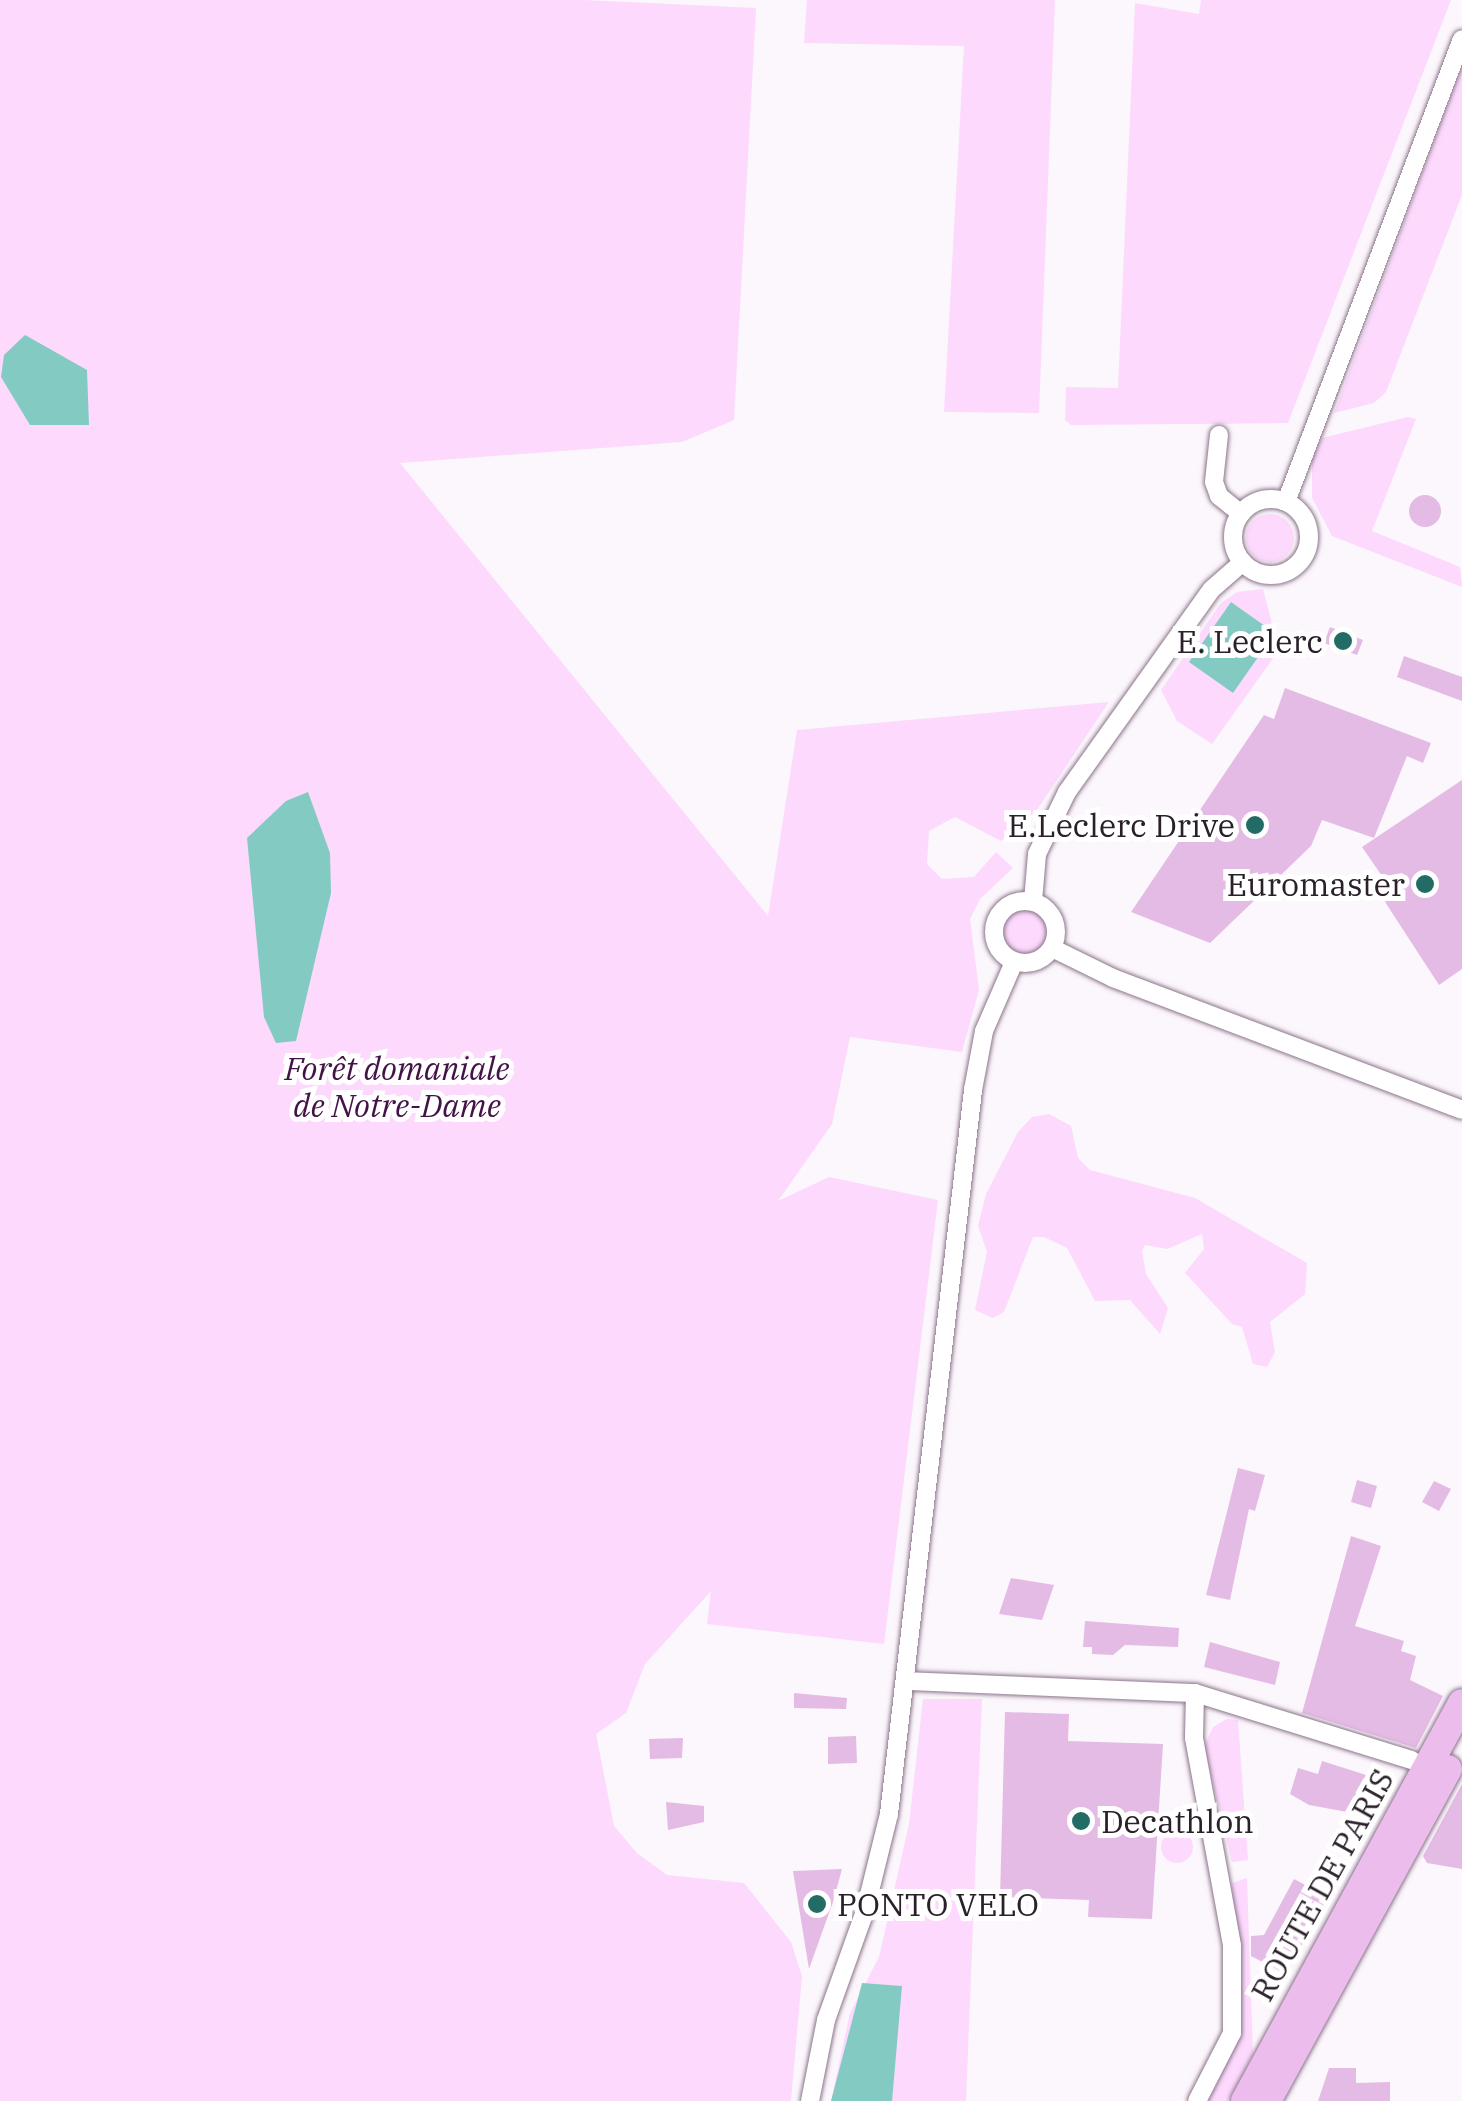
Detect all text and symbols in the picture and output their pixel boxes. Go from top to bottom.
place label: E. Leclerc [1176,622,1323,660]
marker: E. Leclerc [1332,630,1354,652]
place label: E.Leclerc Drive [1008,806,1235,844]
marker: E.Leclerc Drive [1244,814,1266,836]
place label: Euromaster [1226,865,1405,903]
marker: Euromaster [1414,873,1436,895]
park label: Forêt domaniale de Notre-Dame [284,1050,510,1125]
street label: ROUTE DE PARIS [1242,1762,1402,2008]
place label: Decathlon [1101,1802,1254,1840]
marker: Decathlon [1070,1810,1092,1832]
place label: PONTO VELO [837,1885,1039,1923]
marker: PONTO VELO [806,1893,828,1915]

